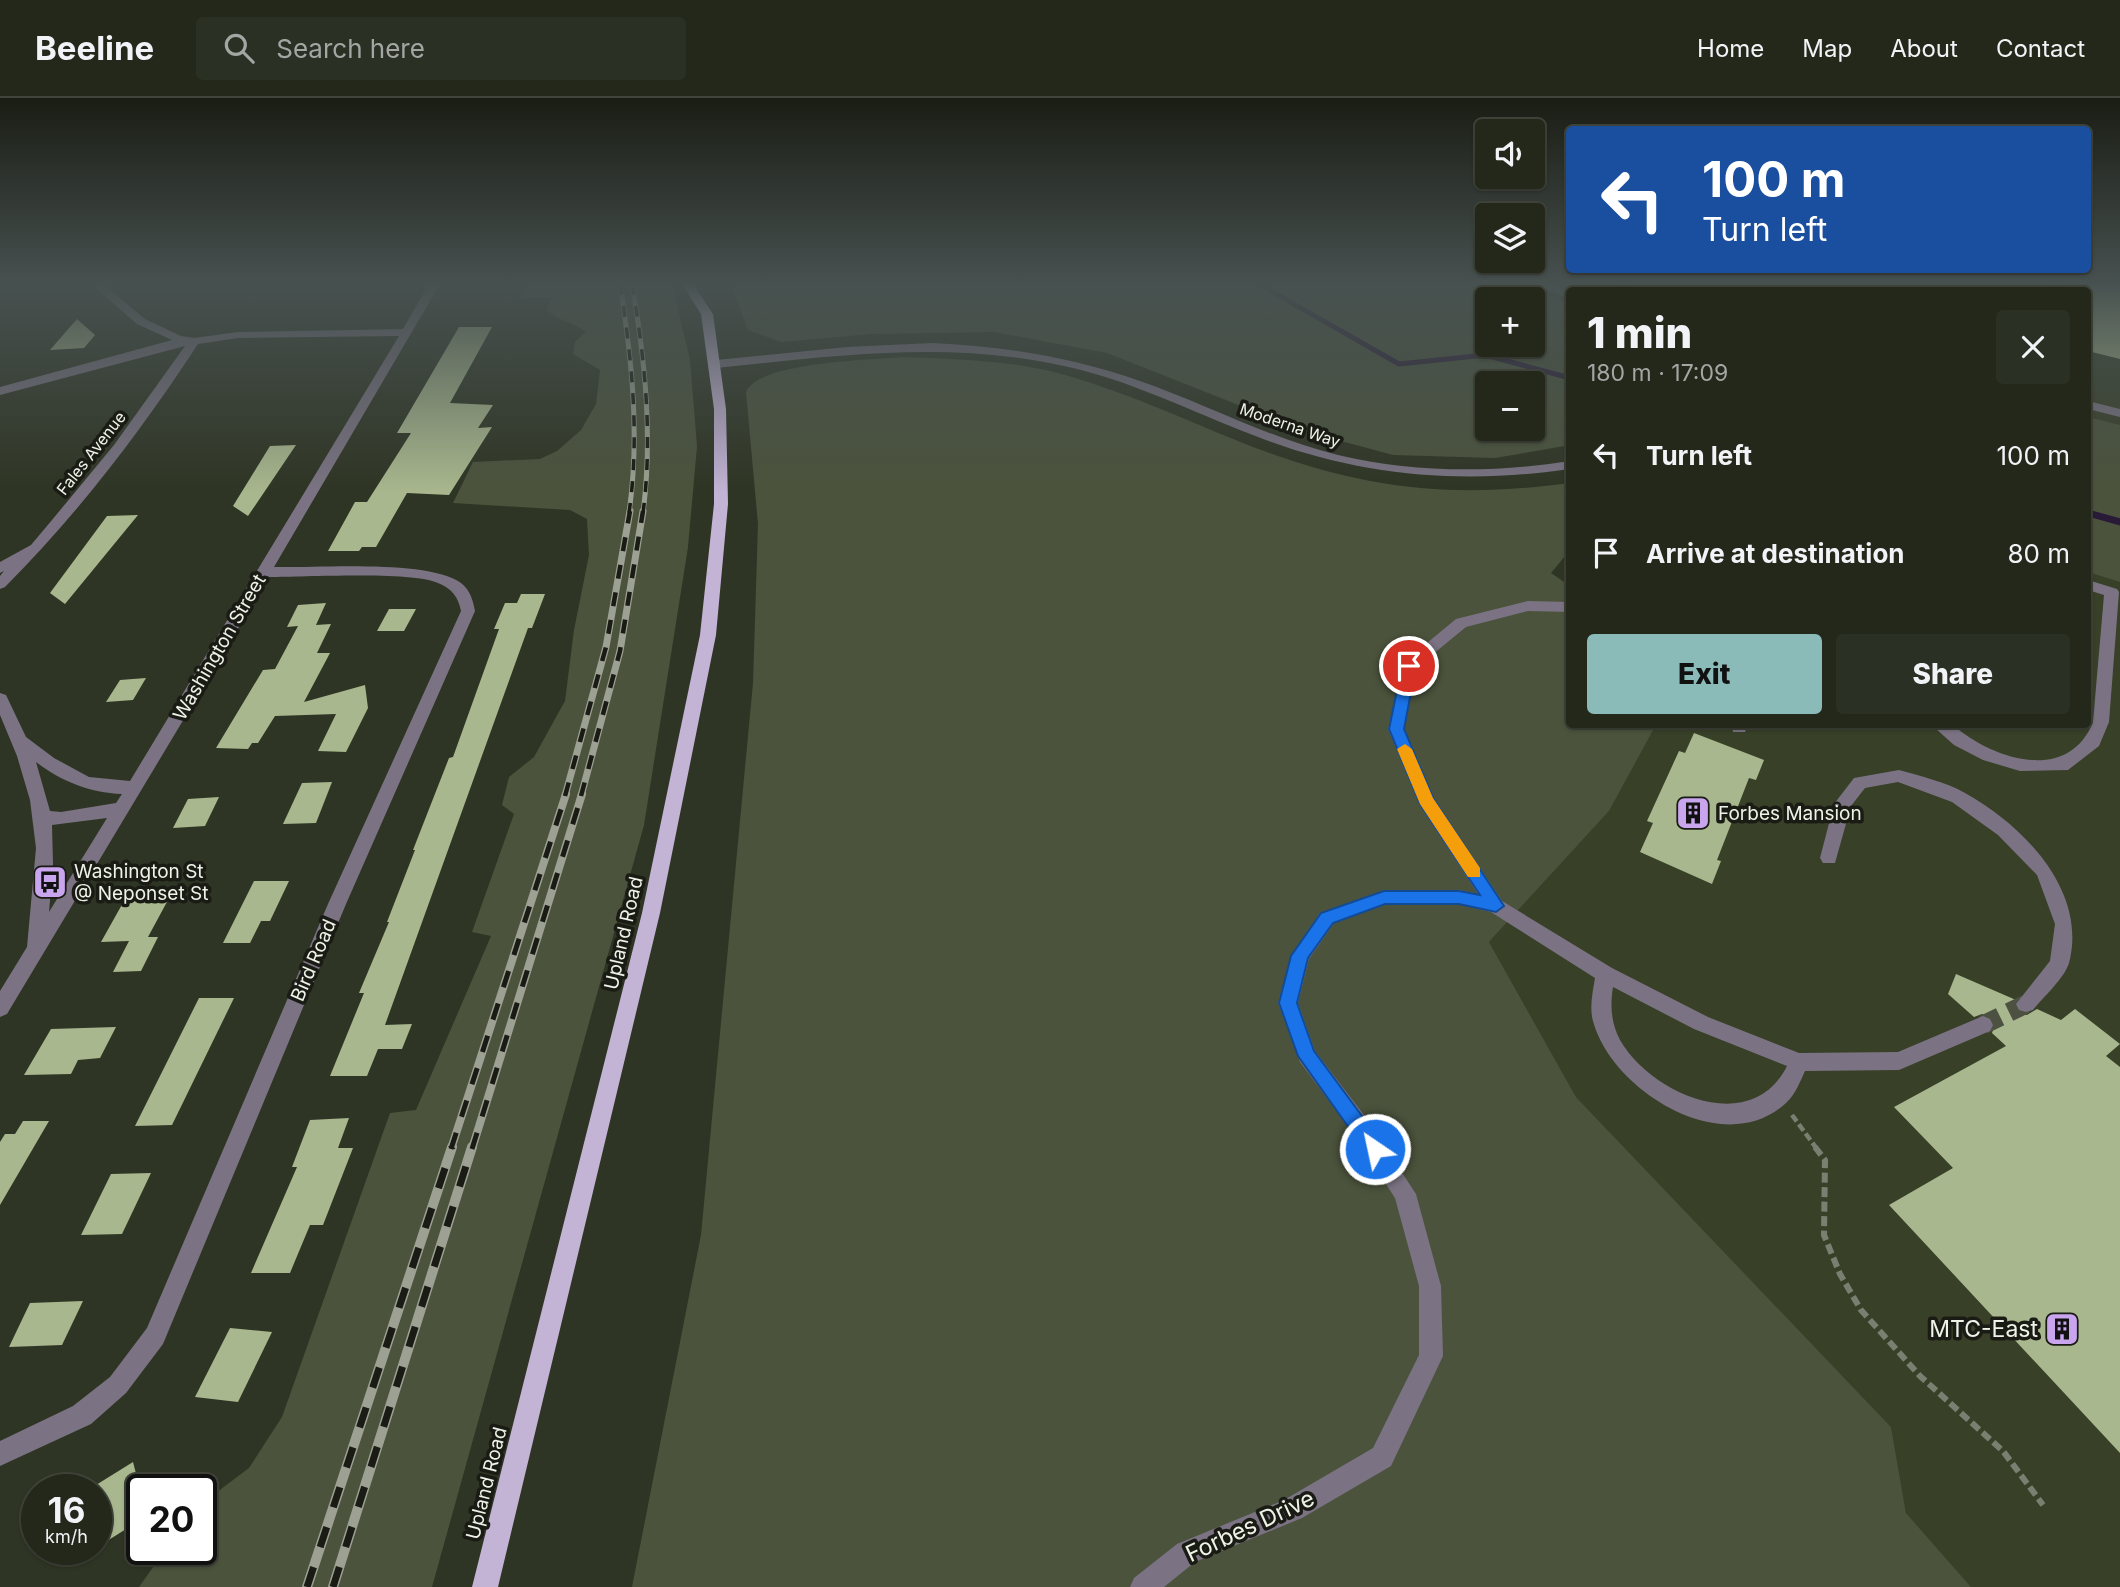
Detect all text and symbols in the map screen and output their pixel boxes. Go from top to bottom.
search box [196,17,686,80]
text: Beeline [35,28,154,68]
icon: search [220,29,258,67]
text: Search here [276,33,425,64]
text: Home [1697,34,1764,63]
text: Map [1802,34,1852,63]
text: About [1890,34,1958,63]
text: Contact [1996,34,2085,63]
map controls [1475,119,1545,441]
button: sound [1475,119,1545,189]
text: 100 m [1702,150,1846,209]
icon: left [1587,154,1678,245]
button: layers [1475,203,1545,273]
text: Turn left [1702,210,1827,249]
button: + [1475,287,1545,357]
text: 1 min [1587,307,1692,358]
button: close [1996,310,2070,384]
text: 180 m · 17:09 [1587,359,1728,387]
button: − [1475,371,1545,441]
street label: Moderna Way [1237,398,1343,452]
street label: Fales Avenue [52,407,130,499]
icon: left [1587,436,1625,474]
text: Turn left [1646,440,1752,471]
text: 100 m [1997,440,2070,471]
icon: arrive [1587,534,1625,572]
text: Arrive at destination [1646,538,1905,569]
text: 80 m [2007,538,2070,569]
street label: Washington Street [168,570,271,724]
button: Exit [1587,634,1822,714]
button: Share [1836,634,2070,714]
pin [1379,636,1439,696]
icon: arrive [1390,647,1428,685]
building icon: Forbes Mansion [1674,794,1712,832]
place label: Forbes Mansion [1718,802,1862,825]
place label: Washington St @ Neponset St [74,860,208,905]
bus stop icon: Washington St @ Neponset St [31,863,69,901]
street label: Upland Road [599,874,648,992]
street label: Bird Road [286,916,341,1005]
position arrow [1338,1112,1412,1186]
building icon: MTC-East [2043,1310,2081,1348]
place label: MTC-East [1929,1315,2038,1343]
street label: Upland Road [461,1425,512,1542]
speed limit sign: 20 [126,1474,217,1565]
street label: Forbes Drive [1181,1484,1319,1568]
text: 16 [48,1489,85,1531]
text: km/h [45,1526,88,1547]

